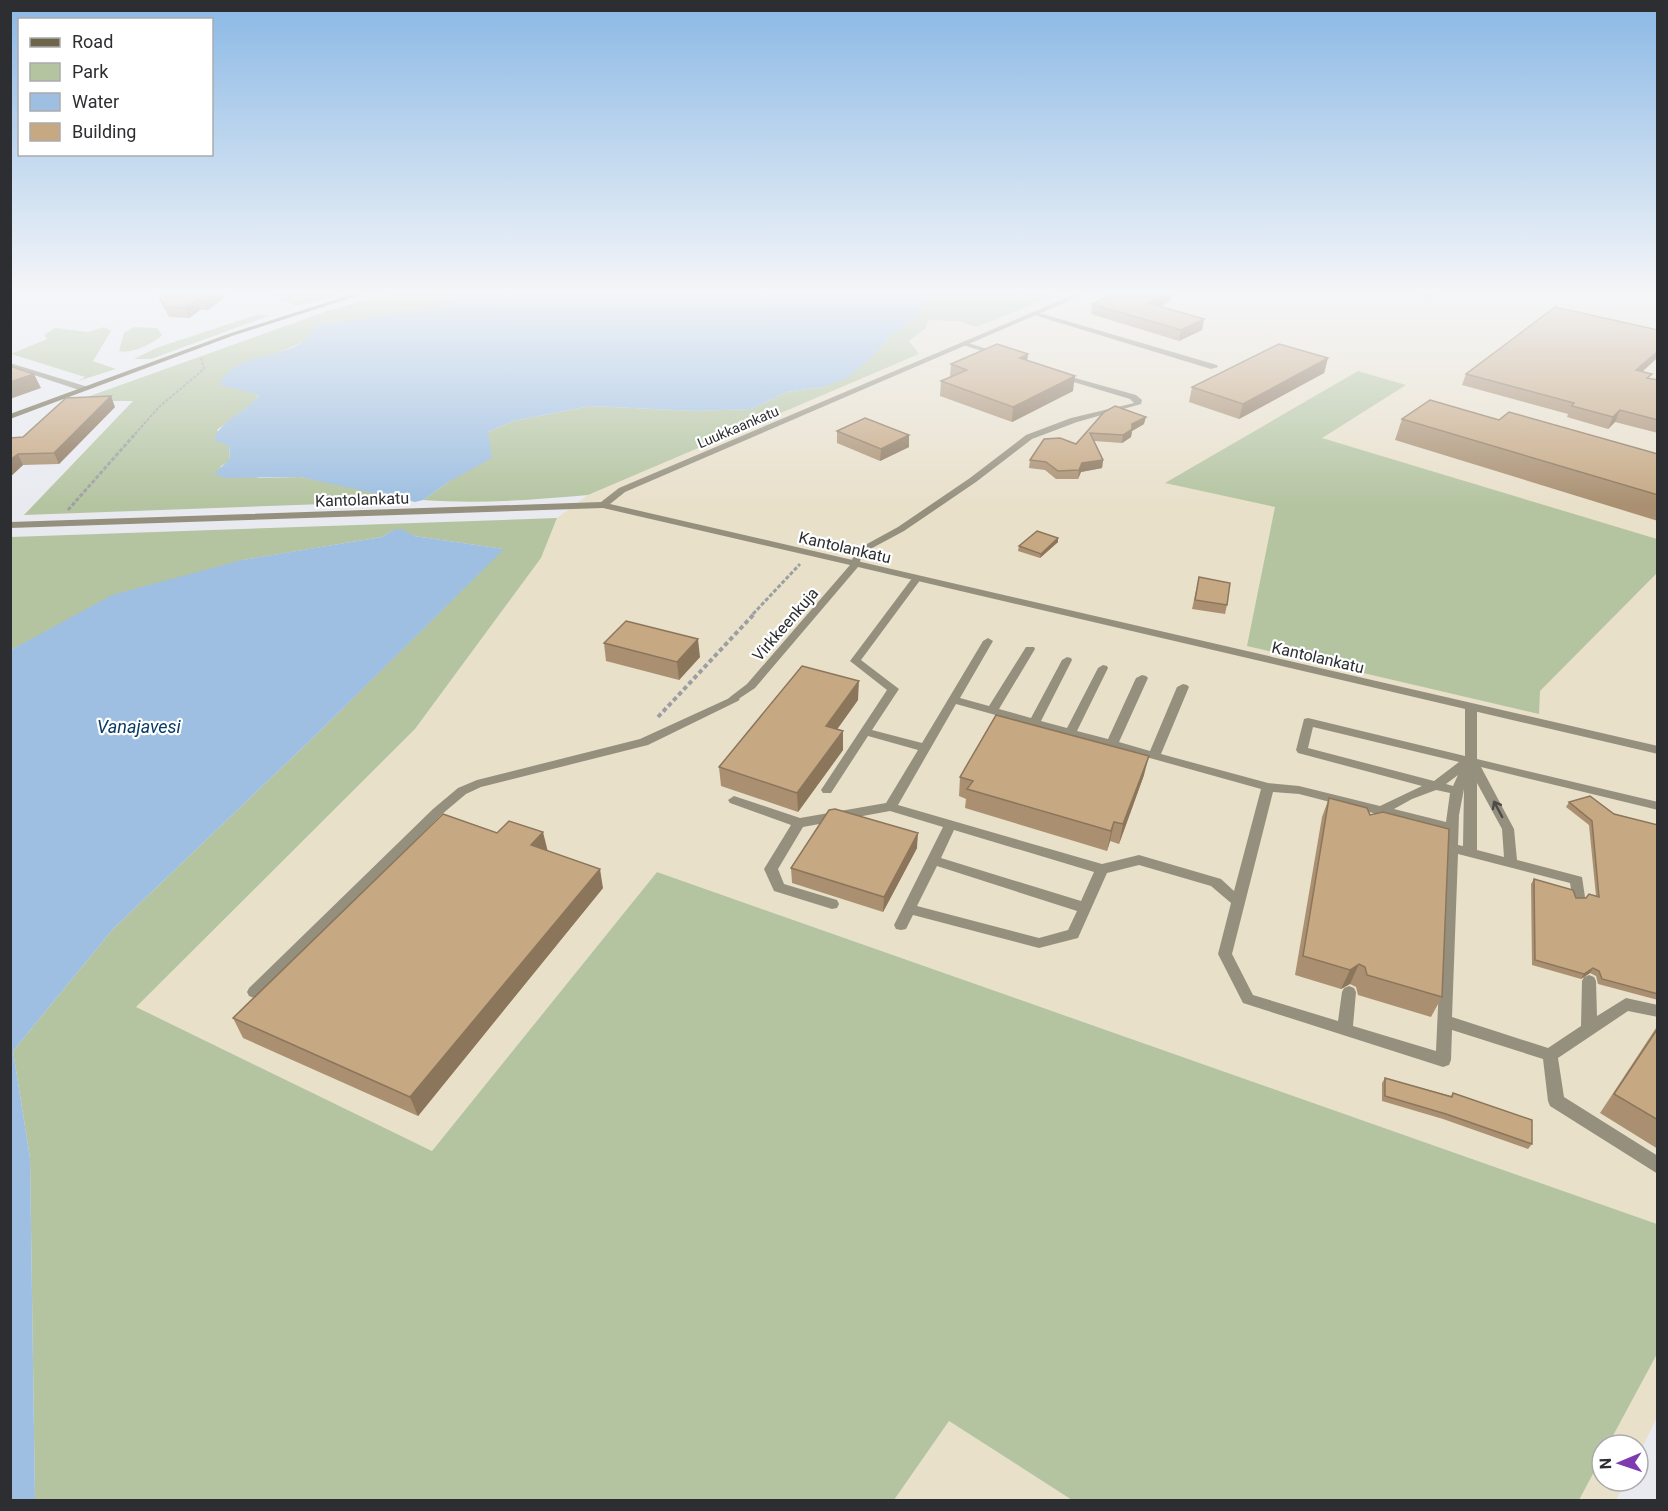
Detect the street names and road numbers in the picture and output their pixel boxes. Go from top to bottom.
street label: Luukkaankatu [695,403,781,451]
street label: Kantolankatu [315,488,409,511]
street label: Kantolankatu [797,528,893,567]
street label: Virkkeenkuja [748,584,822,665]
street label: Kantolankatu [1270,638,1366,677]

